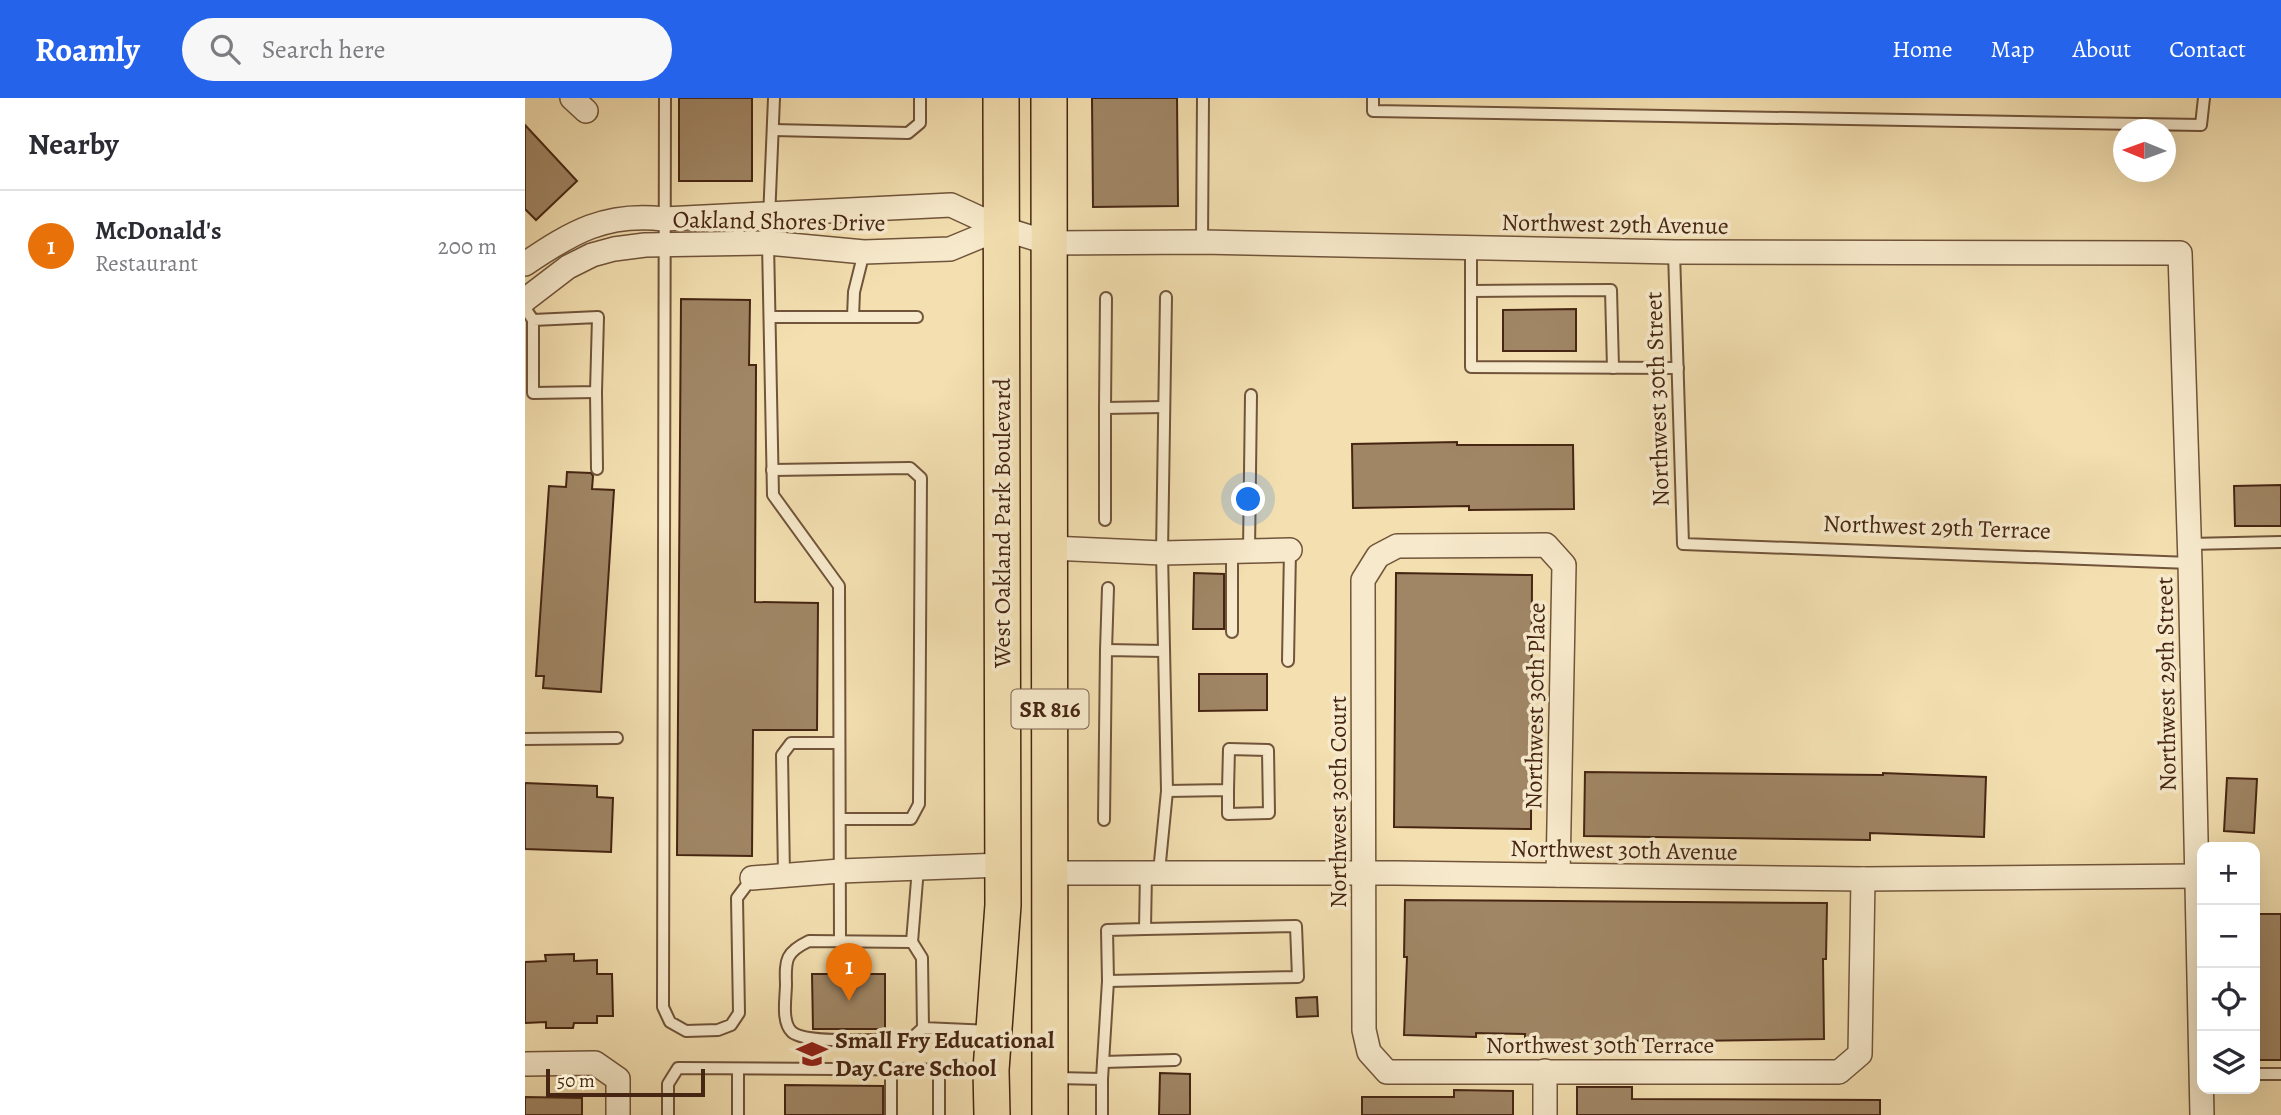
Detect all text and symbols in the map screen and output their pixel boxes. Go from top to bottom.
search box [182,18,672,81]
text: Roamly [35,27,140,72]
icon: search [206,30,244,68]
text: Search here [262,32,385,67]
text: Home [1892,33,1953,65]
text: Map [1991,33,2035,65]
text: About [2073,33,2131,65]
text: Contact [2169,33,2246,65]
north arrow [2113,119,2176,182]
text: Nearby [28,124,119,164]
street label: Oakland Shores Drive [672,203,886,239]
street label: Northwest 29th Avenue [1501,206,1729,242]
text: McDonald's [95,213,222,248]
text: 1 [47,231,55,262]
text: 200 m [438,231,497,262]
text: Restaurant [95,248,198,279]
street label: Northwest 30th Street [1637,291,1677,507]
street label: West Oakland Park Boulevard [986,378,1018,669]
your location [1231,482,1265,516]
street label: Northwest 29th Terrace [1823,507,2051,547]
street label: Northwest 29th Street [2148,576,2184,792]
street label: Northwest 30th Place [1517,602,1553,810]
road number: SR 816 [1011,690,1089,729]
street label: Northwest 30th Court [1322,696,1354,908]
street label: Northwest 30th Avenue [1510,832,1738,868]
map controls [2197,842,2260,1094]
button: + [2197,842,2260,905]
button: − [2197,905,2260,968]
pin: 1 [826,943,872,1001]
button: locate [2197,968,2260,1031]
place label: Small Fry Educational Day Care School [835,1024,1055,1084]
street label: Northwest 30th Terrace [1486,1029,1714,1061]
button: layers [2197,1031,2260,1094]
school or university icon: Small Fry Educational Day Care School [795,1037,829,1071]
scale bar [546,1066,705,1098]
text: 50 m [557,1068,595,1094]

